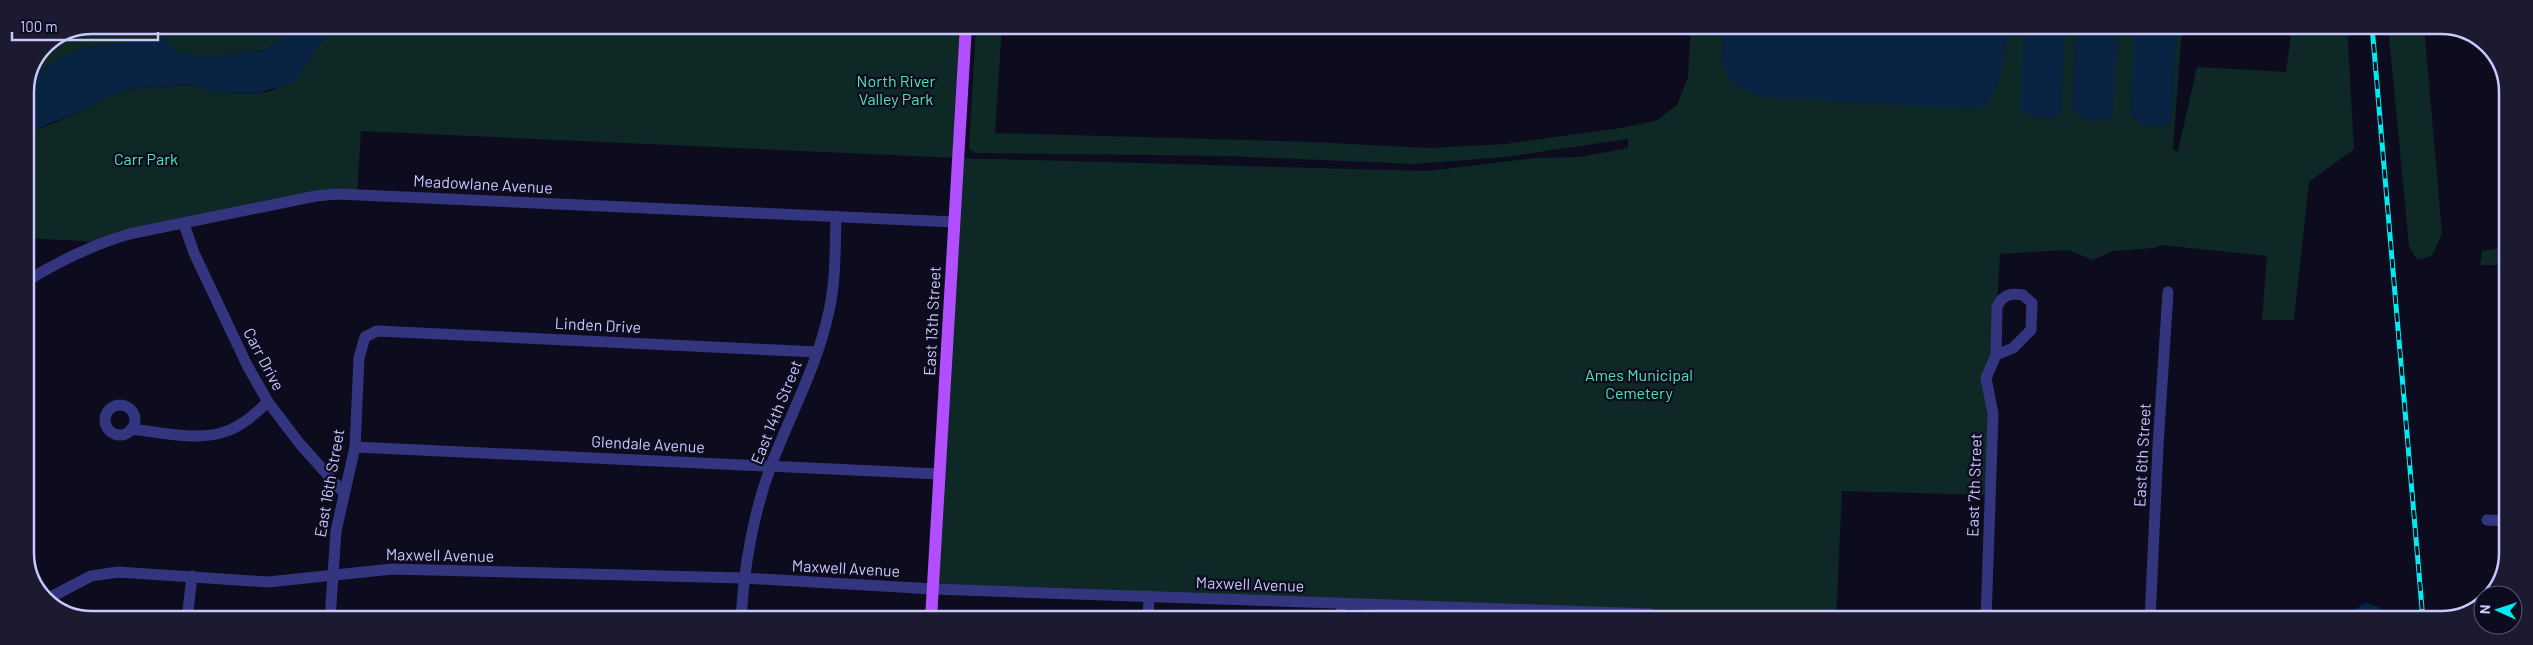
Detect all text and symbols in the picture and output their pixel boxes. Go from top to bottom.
scale bar [12,10,159,42]
text: 100 m [20,17,58,35]
park label: North River Valley Park [857,71,936,108]
park label: Carr Park [114,149,178,168]
street label: Meadowlane Avenue [413,170,553,197]
street label: East 13th Street [919,266,944,376]
street label: Linden Drive [554,313,642,336]
street label: Carr Drive [240,324,289,393]
street label: East 14th Street [746,357,805,467]
park label: Ames Municipal Cemetery [1585,365,1693,402]
street label: East 6th Street [2129,402,2154,507]
street label: East 16th Street [310,427,347,539]
street label: Glendale Avenue [591,431,705,456]
street label: East 7th Street [1962,433,1985,537]
street label: Maxwell Avenue [386,544,494,565]
street label: Maxwell Avenue [791,555,901,580]
street label: Maxwell Avenue [1195,572,1305,595]
north arrow [2473,585,2523,635]
text: N [2476,604,2493,614]

